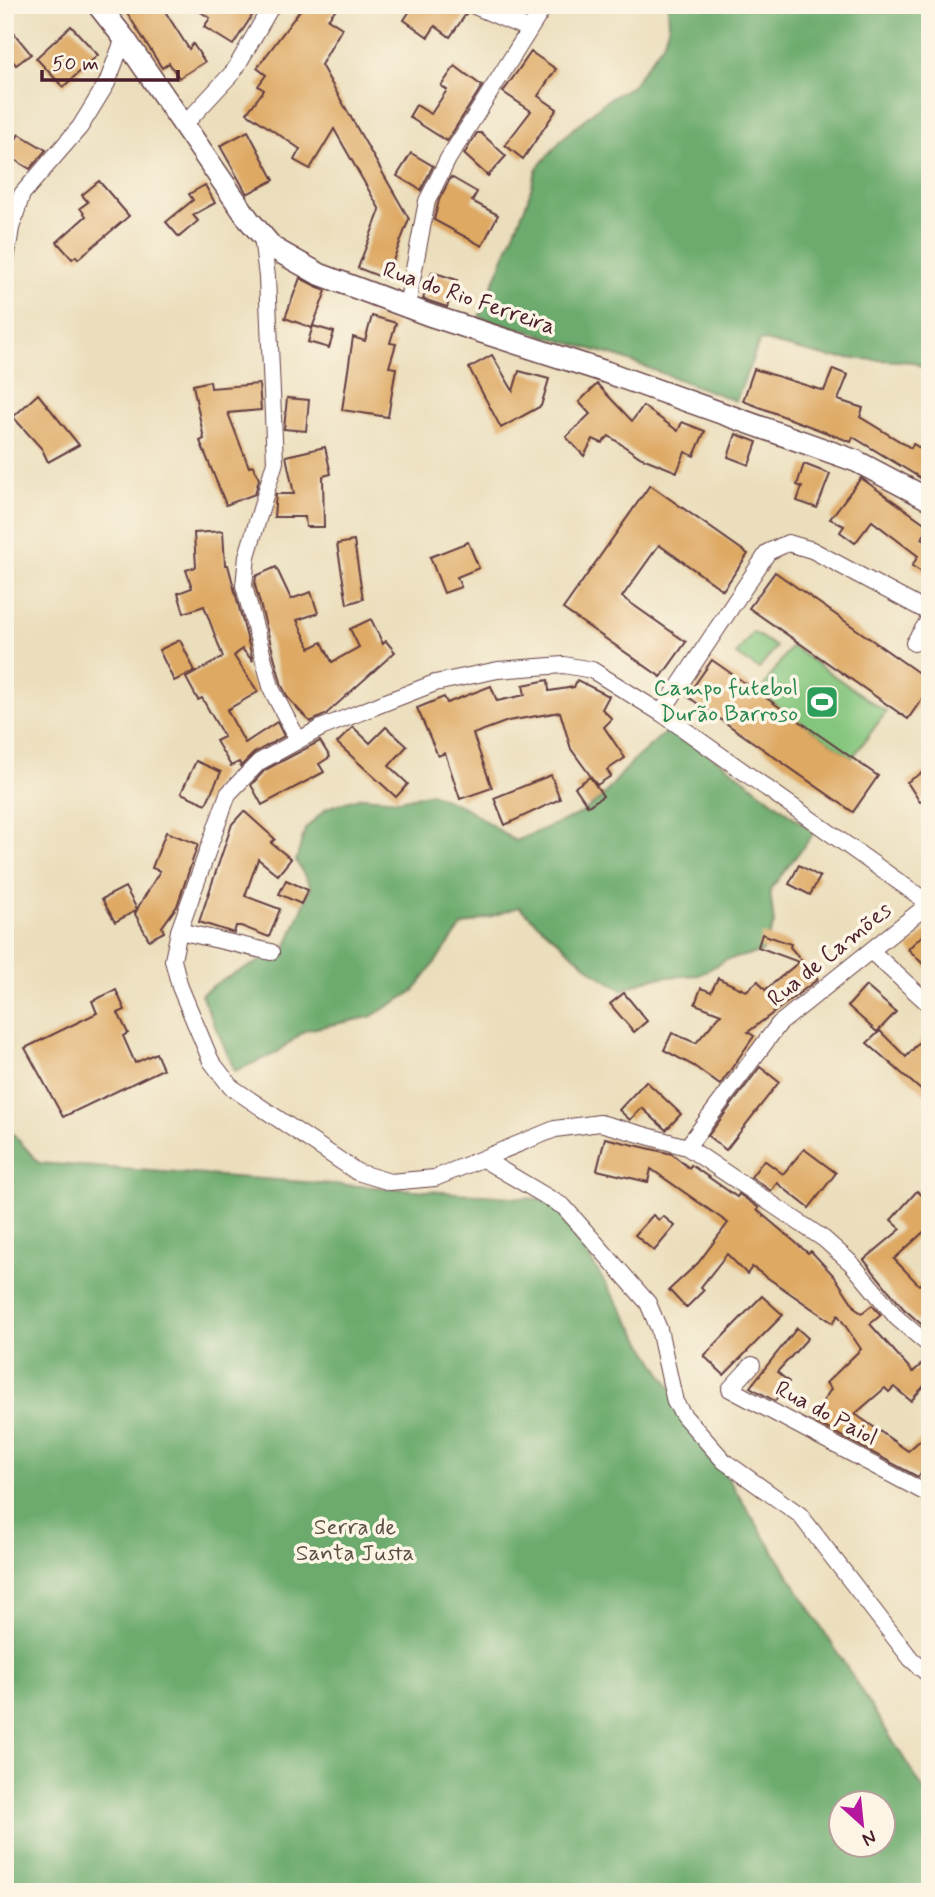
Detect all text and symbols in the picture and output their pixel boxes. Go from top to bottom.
scale bar [42,38,178,82]
text: 50 m [52,50,99,78]
street label: Rua do Rio Ferreira [379,255,559,343]
place label: Campo futebol Durão Barroso [653,674,798,730]
sports icon: Campo futebol Durão Barroso [803,683,841,721]
street label: Rua de Camões [762,896,898,1014]
street label: Rua do Paiol [770,1375,882,1453]
park label: Serra de Santa Justa [296,1513,414,1569]
north arrow [827,1788,897,1858]
text: N [858,1824,880,1852]

